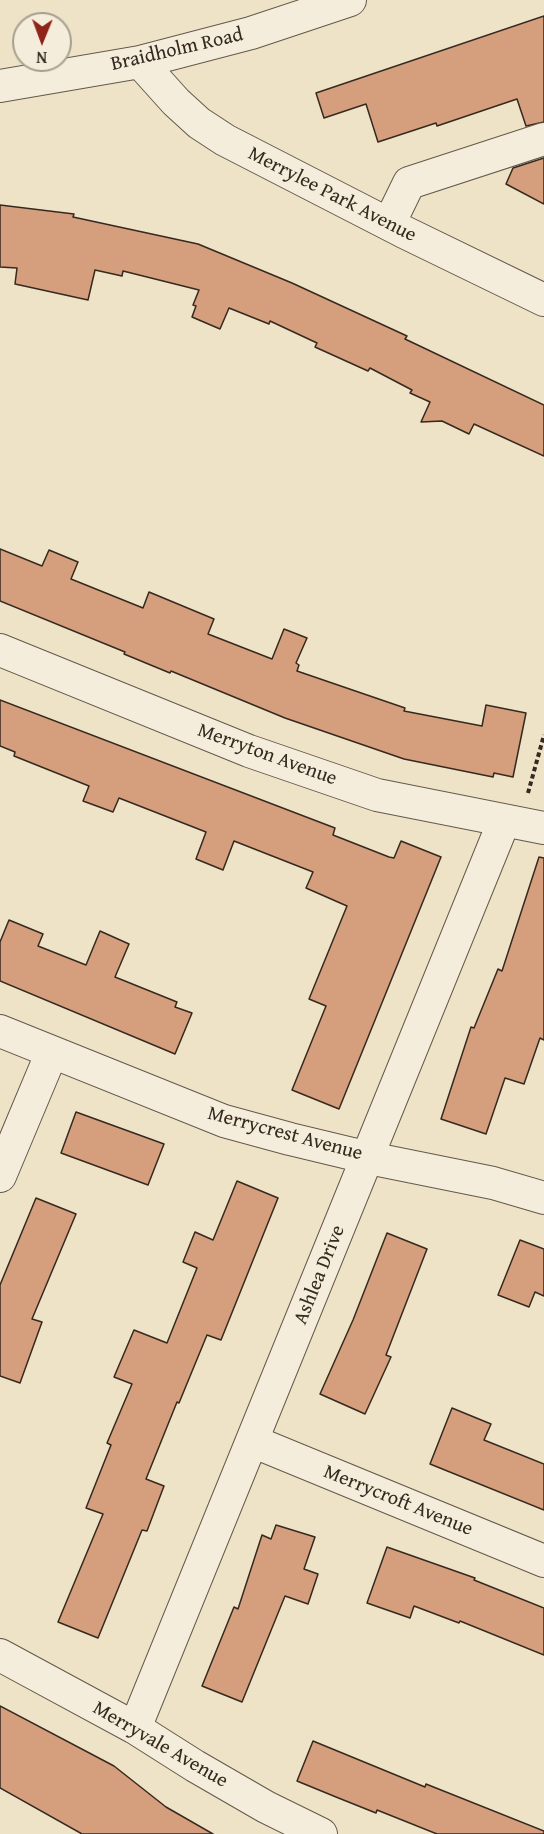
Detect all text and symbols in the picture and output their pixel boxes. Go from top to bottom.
north arrow [12,12,72,72]
street label: Braidholm Road [109,23,245,77]
text: N [36,46,47,70]
street label: Merrylee Park Avenue [244,142,420,248]
street label: Merryton Avenue [194,719,340,791]
street label: Merrycrest Avenue [205,1102,365,1166]
street label: Ashlea Drive [289,1222,351,1328]
street label: Merrycroft Avenue [320,1460,476,1542]
street label: Merryvale Avenue [88,1697,232,1793]

